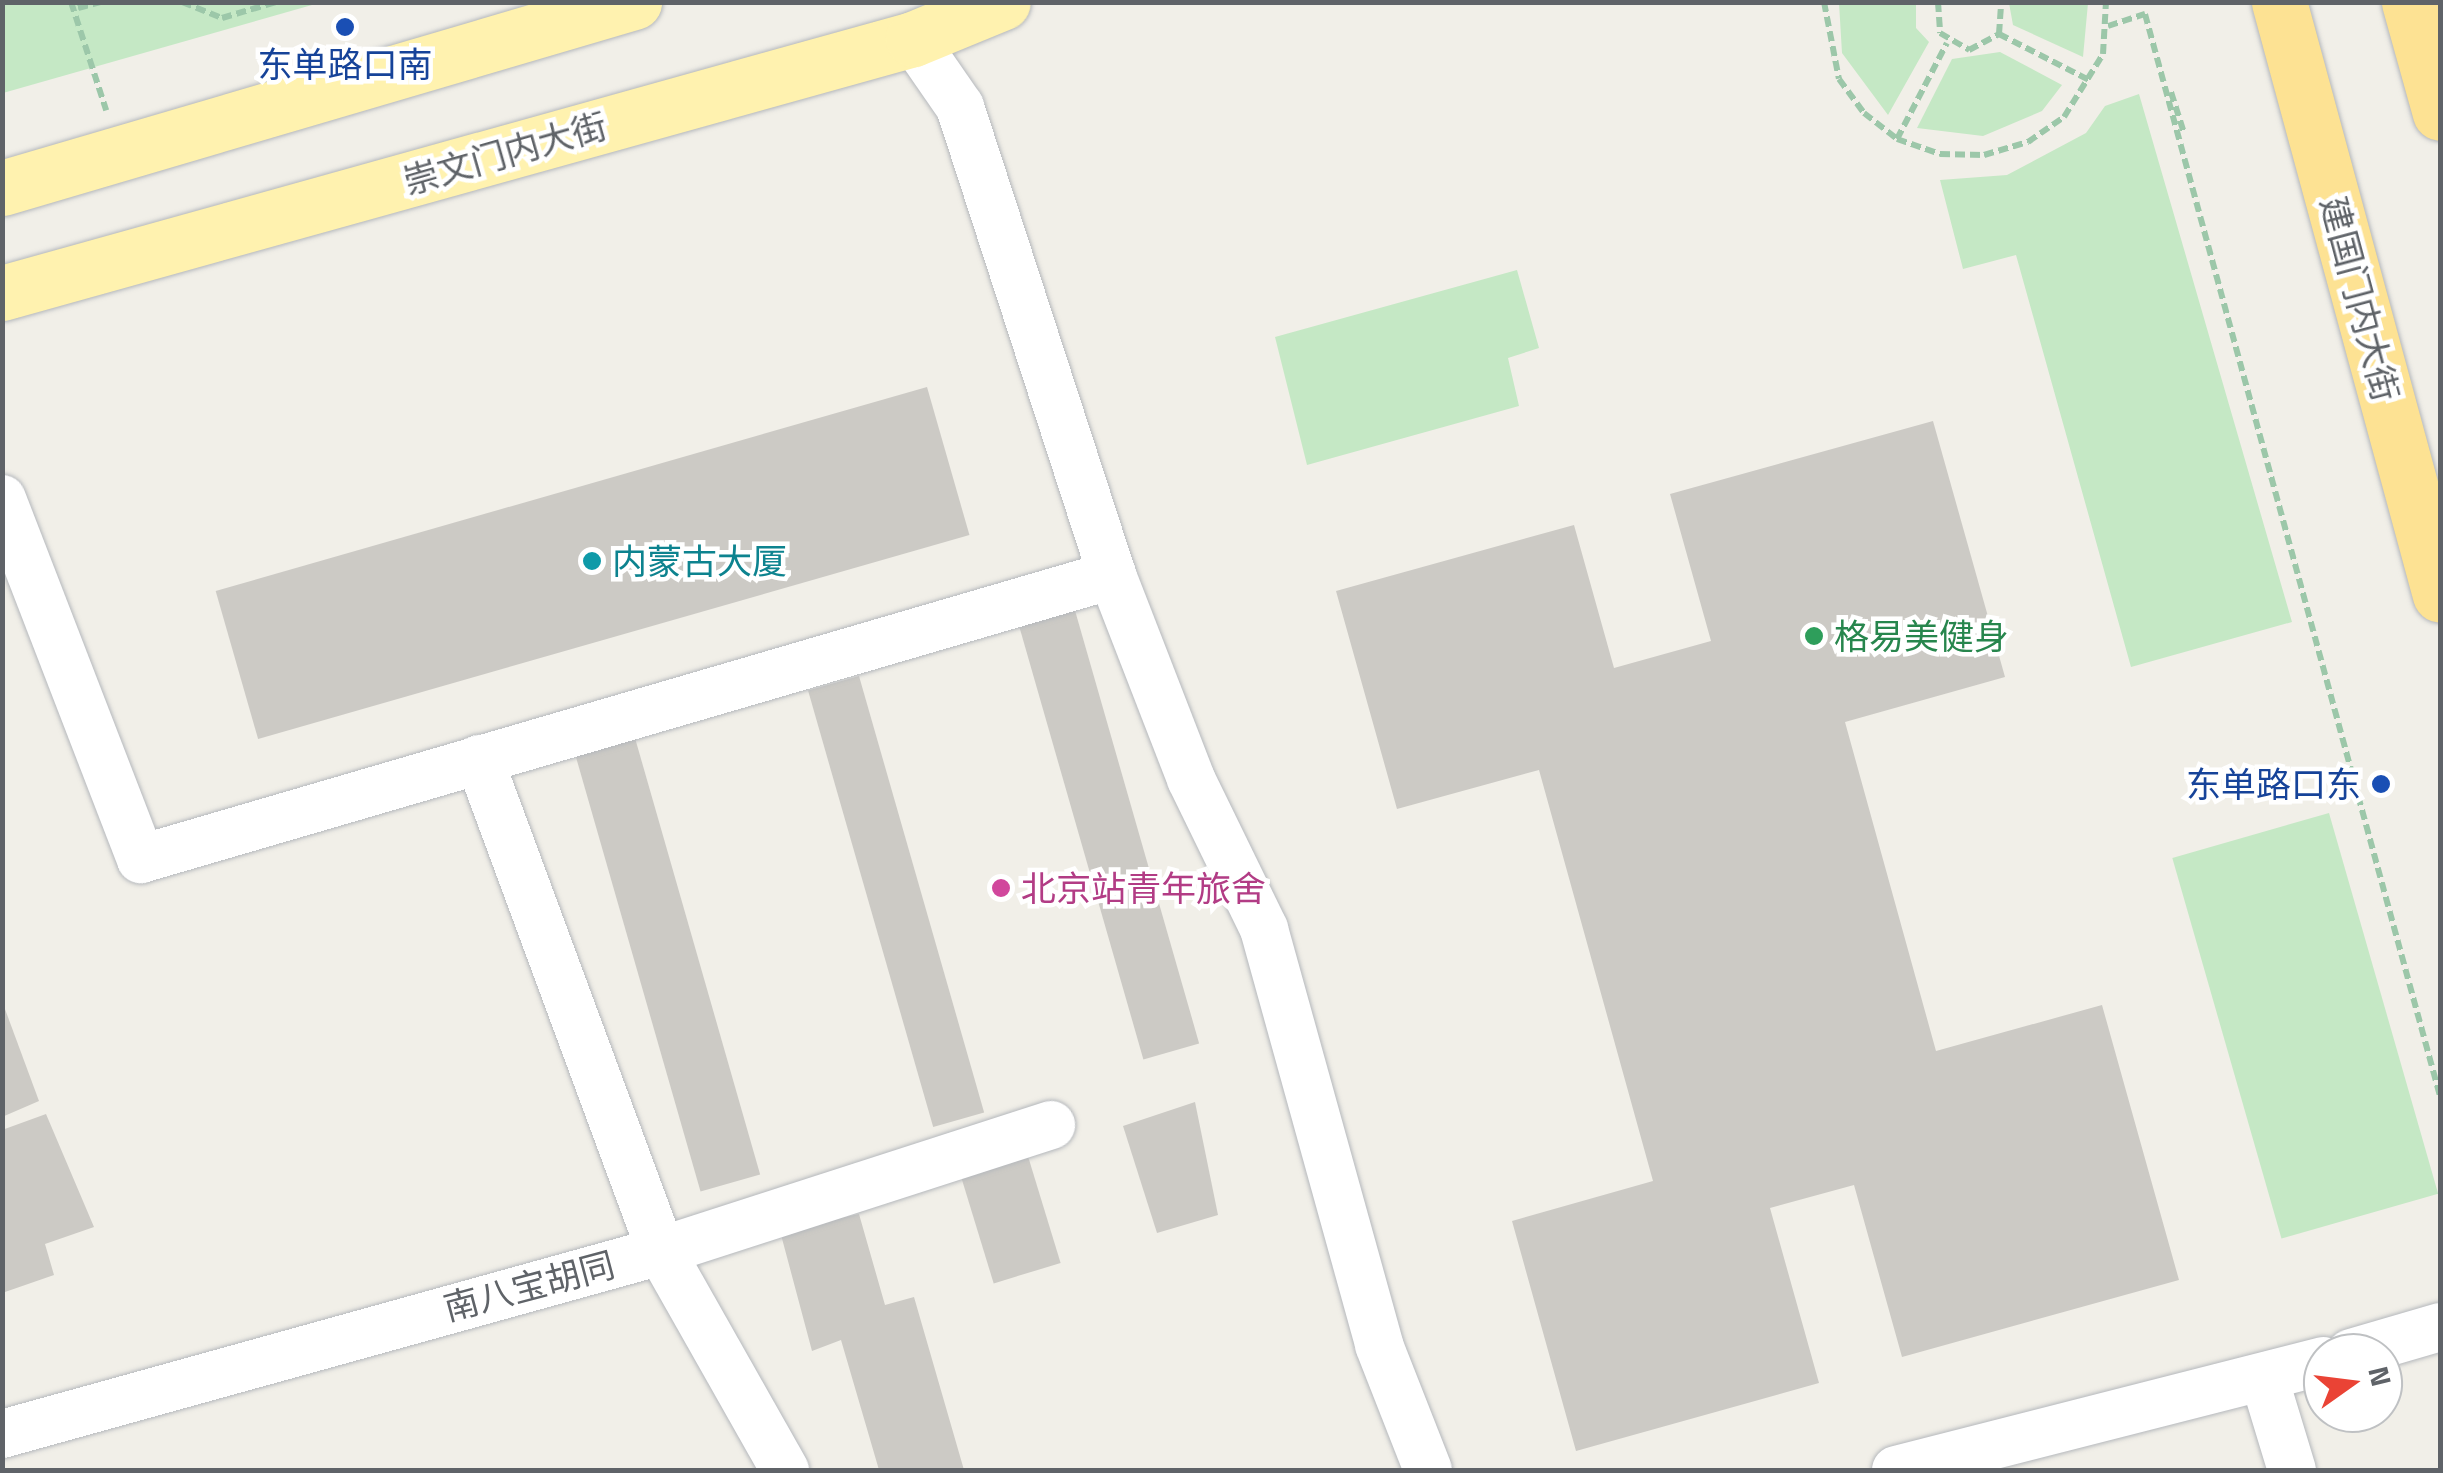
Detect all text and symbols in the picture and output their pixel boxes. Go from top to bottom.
marker: 东单路口南 [334,16,356,38]
place label: 东单路口南 [258,43,432,85]
street label: 崇文门内大街 [398,104,612,202]
street label: 建国门内大街 [2313,192,2407,406]
place label: 内蒙古大厦 [612,540,787,582]
marker: 内蒙古大厦 [581,550,603,572]
place label: 格易美健身 [1834,615,2009,657]
marker: 格易美健身 [1803,625,1825,647]
place label: 东单路口东 [2186,763,2361,805]
marker: 东单路口东 [2370,773,2392,795]
place label: 北京站青年旅舍 [1021,867,1266,909]
marker: 北京站青年旅舍 [990,877,1012,899]
street label: 南八宝胡同 [439,1243,619,1329]
north arrow [2303,1333,2403,1433]
text: N [2357,1361,2404,1391]

